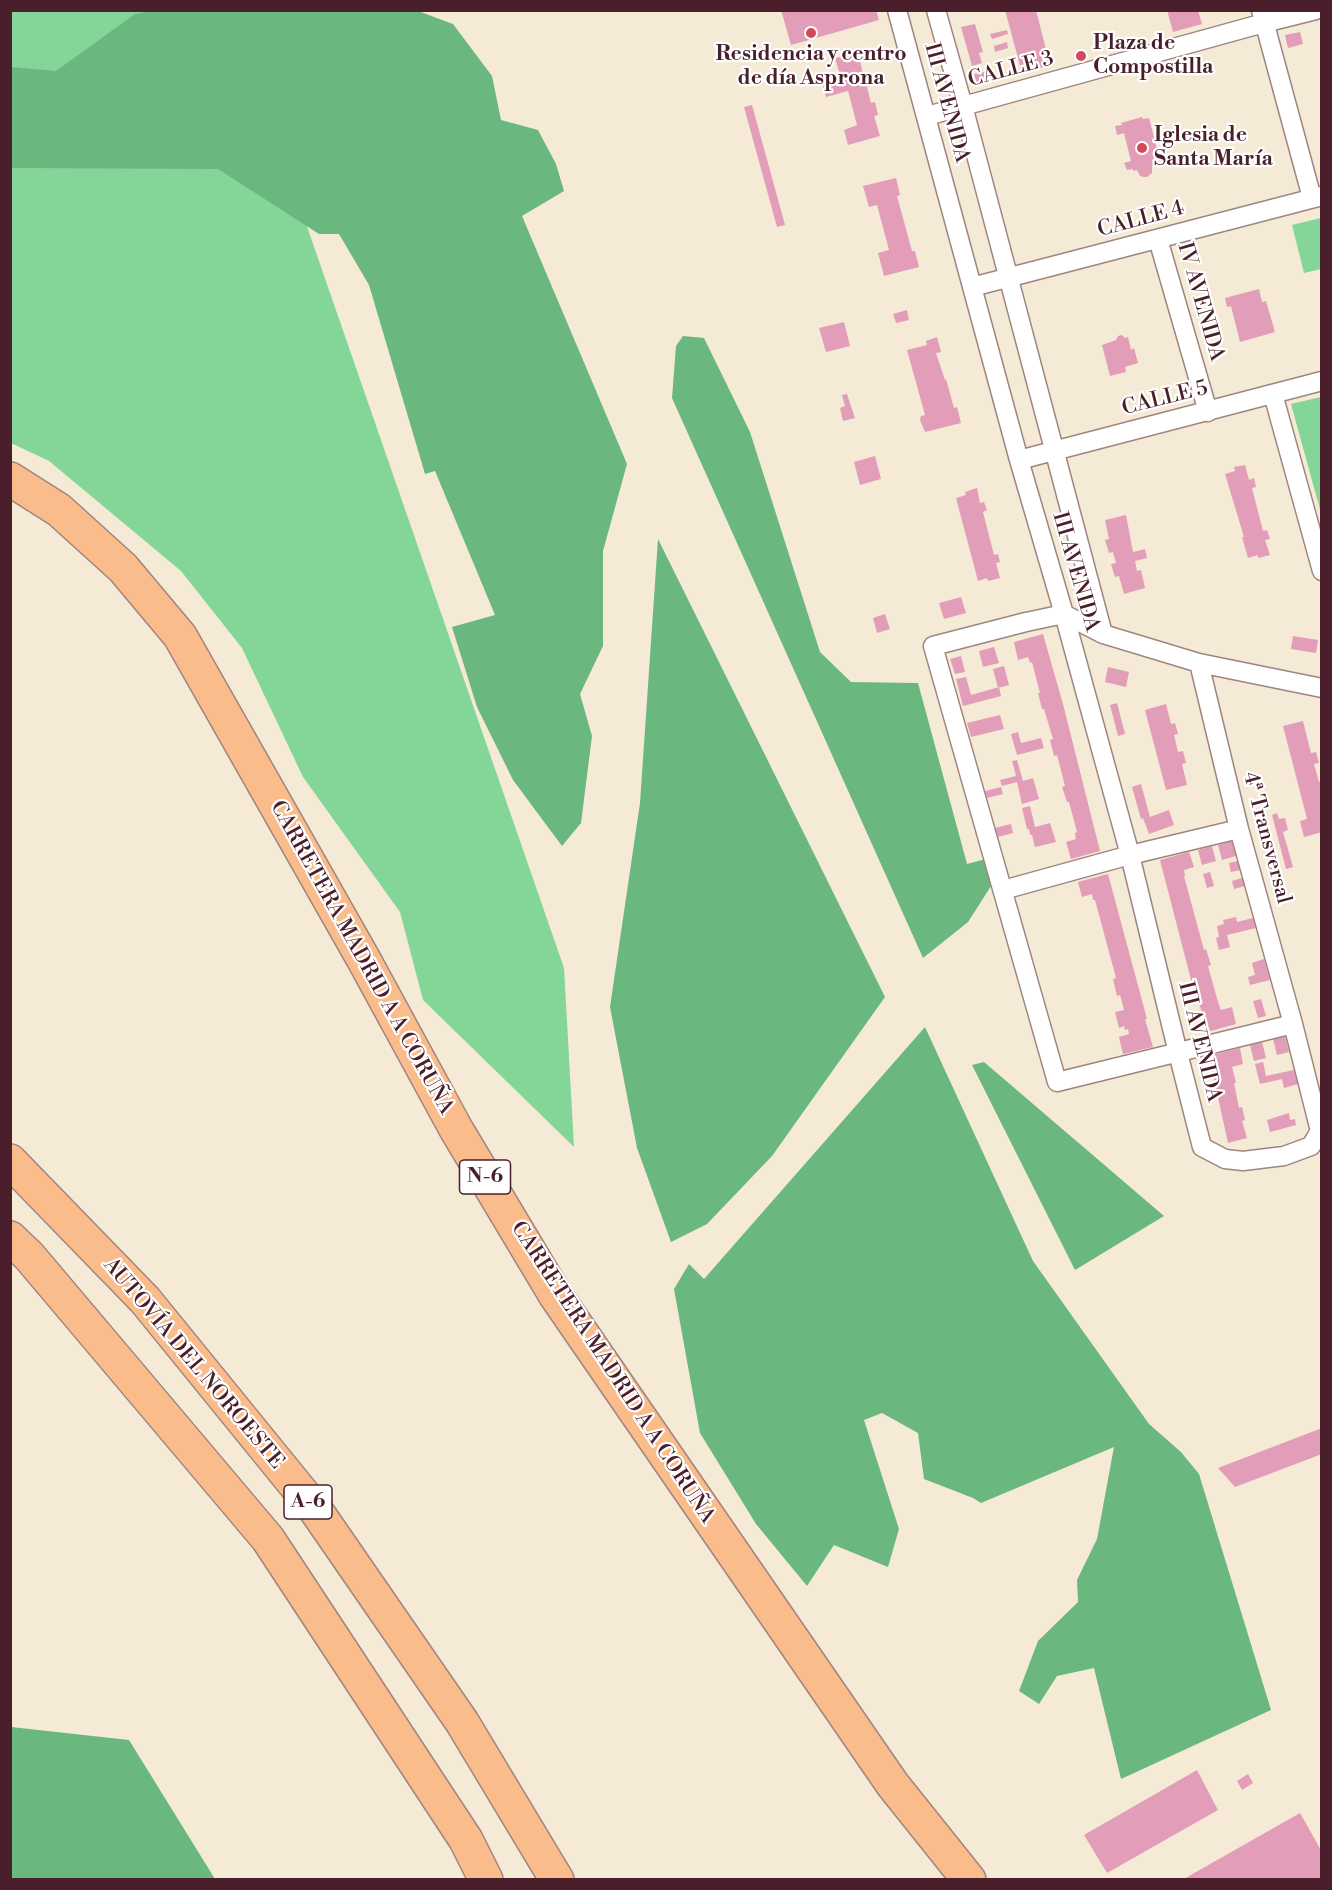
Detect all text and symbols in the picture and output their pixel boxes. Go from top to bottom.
marker: Residencia y centro de día Asprona [804,26,818,40]
place label: Plaza de Compostilla [1093,31,1213,81]
street label: III AVENIDA [918,40,974,166]
place label: Residencia y centro de día Asprona [715,42,907,92]
street label: CALLE 3 [965,46,1057,94]
marker: Plaza de Compostilla [1074,49,1088,63]
place label: Iglesia de Santa María [1154,123,1273,173]
marker: Iglesia de Santa María [1135,141,1149,155]
street label: CALLE 4 [1095,196,1187,244]
street label: IV AVENIDA [1171,240,1229,364]
street label: CALLE 5 [1119,376,1211,422]
street label: III AVENIDA [1046,509,1104,635]
street label: 4ª Transversal [1236,769,1296,907]
street label: CARRETERA MADRID A A CORUÑA [264,797,458,1119]
street label: III AVENIDA [1172,979,1226,1105]
road number: N-6 [460,1160,510,1194]
street label: CARRETERA MADRID A A CORUÑA [505,1217,719,1529]
street label: AUTOVÍA DEL NOROESTE [97,1253,289,1475]
road number: A-6 [284,1485,332,1519]

